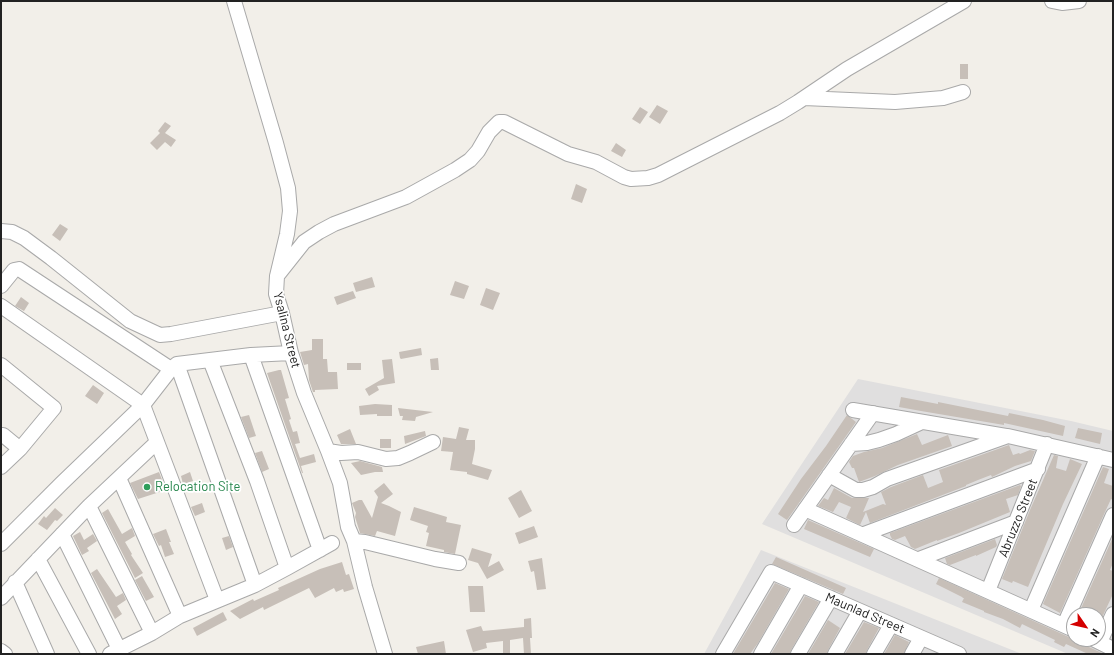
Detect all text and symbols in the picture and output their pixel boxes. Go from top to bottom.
street label: Ysalina Street [270,290,304,370]
street label: Abruzzo Street [995,476,1041,560]
place label: Relocation Site [155,479,240,495]
marker: Relocation Site [142,482,152,492]
street label: Maunlad Street [823,589,907,637]
north arrow [1066,607,1106,647]
text: N [1088,627,1103,640]

